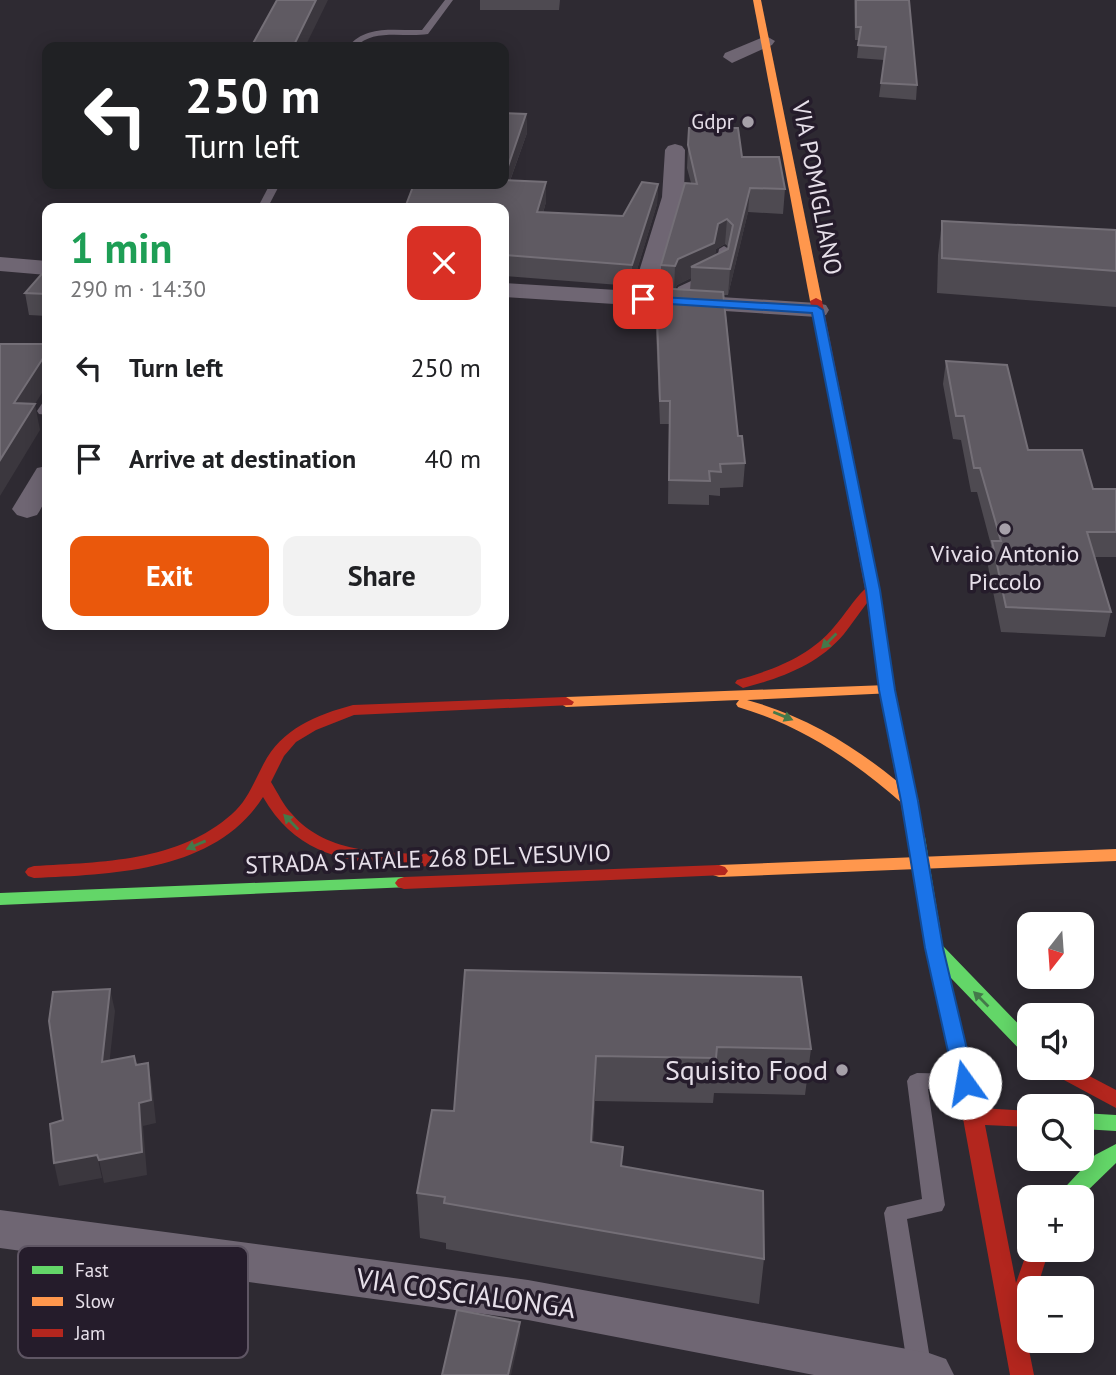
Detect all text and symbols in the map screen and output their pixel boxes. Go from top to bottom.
text: 250 m [185,63,320,127]
icon: left [70,70,161,161]
street label: VIA POMIGLIANO [785,97,850,277]
place label: Gdpr [691,108,734,135]
marker: Gdpr [740,114,756,130]
text: Turn left [185,125,300,167]
text: 1 min [70,220,172,275]
button: close [407,226,481,300]
pin [613,269,673,329]
text: 290 m · 14:30 [70,274,206,303]
icon: arrive [624,280,662,318]
icon: left [70,349,108,387]
text: Turn left [129,351,223,384]
text: 250 m [410,351,481,384]
icon: arrive [70,440,108,478]
text: Arrive at destination [129,442,356,475]
text: 40 m [425,442,481,475]
marker: Vivaio Antonio Piccolo [997,521,1013,537]
button: Exit [70,536,269,616]
button: Share [283,536,481,616]
place label: Vivaio Antonio Piccolo [930,538,1079,597]
one-way arrow [821,632,838,648]
one-way arrow [773,711,794,722]
one-way arrow [284,814,300,831]
street label: STRADA STATALE 268 DEL VESUVIO [245,837,611,880]
one-way arrow [186,839,206,851]
north arrow [1017,912,1094,989]
map controls [1017,912,1094,1353]
one-way arrow [974,991,990,1008]
button: sound [1017,1003,1094,1080]
position arrow [928,1046,1002,1120]
place label: Squisito Food [665,1051,828,1088]
marker: Squisito Food [834,1062,850,1078]
button: search [1017,1094,1094,1171]
button: + [1017,1185,1094,1262]
legend [18,1246,248,1358]
text: Fast [75,1258,109,1282]
street label: VIA COSCIALONGA [353,1259,579,1326]
button: − [1017,1276,1094,1353]
text: Slow [75,1289,115,1313]
text: Jam [74,1321,105,1345]

